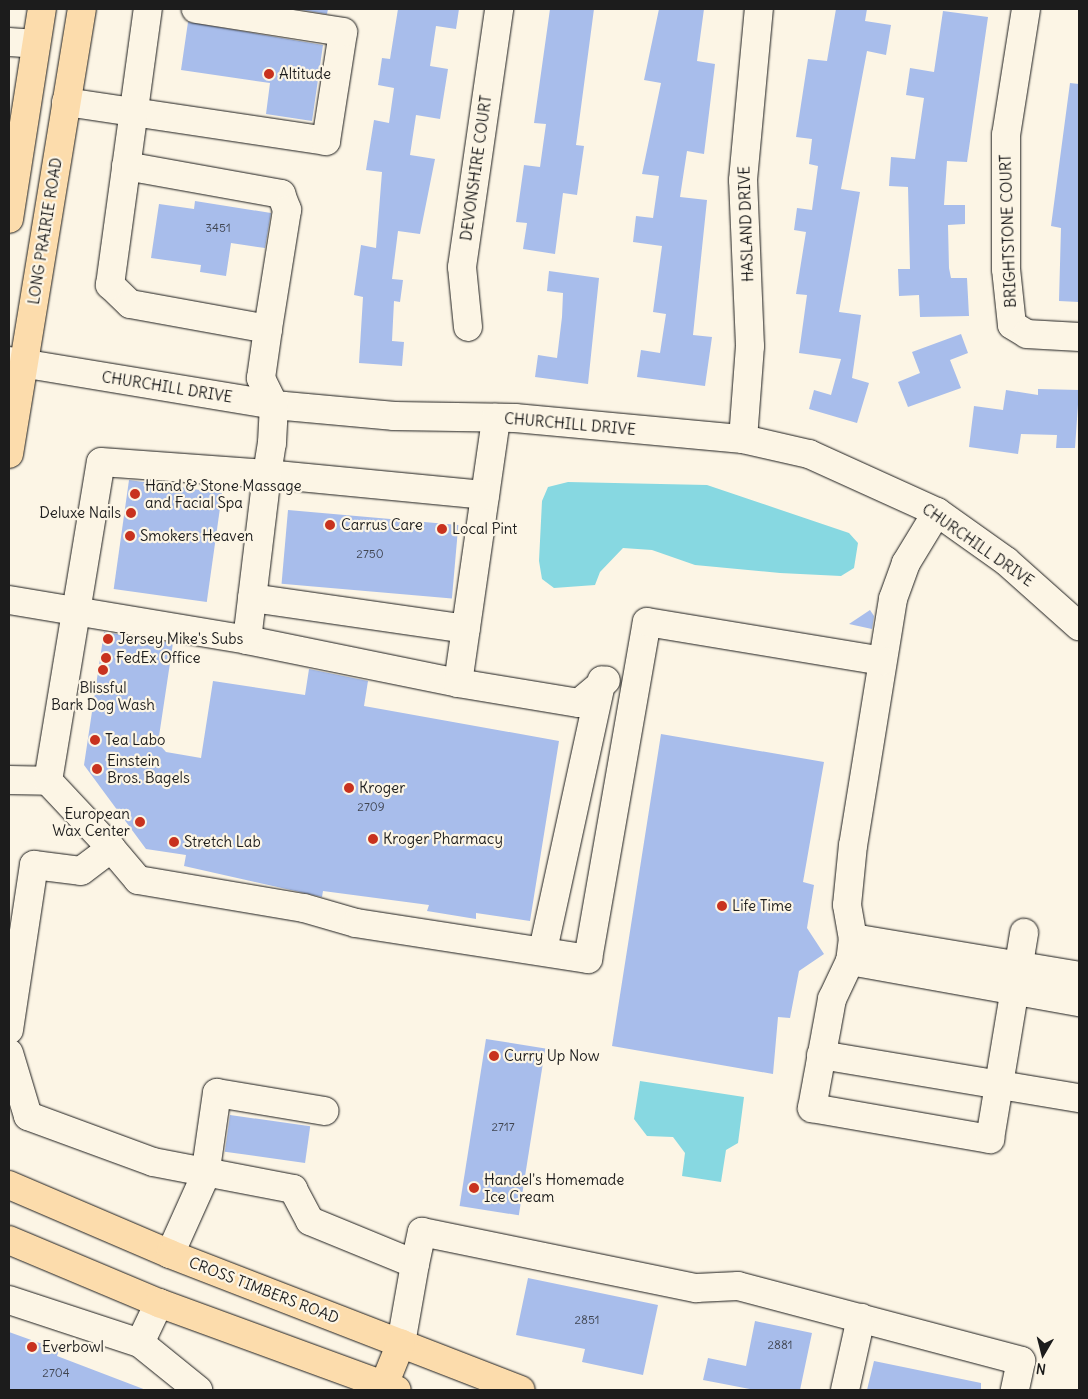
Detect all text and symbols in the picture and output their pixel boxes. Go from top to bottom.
place label: Altitude [279,65,331,83]
marker: Altitude [263,68,275,80]
street label: DEVONSHIRE COURT [457,94,495,242]
street label: BRIGHTSTONE COURT [996,154,1020,308]
street label: LONG PRAIRIE ROAD [24,156,66,306]
street label: HASLAND DRIVE [735,166,757,282]
house number: 3451 [205,221,231,235]
street label: CHURCHILL DRIVE [100,368,234,406]
street label: CHURCHILL DRIVE [503,409,637,439]
place label: Hand & Stone Massage and Facial Spa [145,476,302,511]
marker: Hand & Stone Massage and Facial Spa [129,488,141,500]
street label: CHURCHILL DRIVE [919,500,1037,590]
place label: Deluxe Nails [39,504,121,522]
marker: Deluxe Nails [125,507,137,519]
place label: Carrus Care [341,516,423,534]
marker: Carrus Care [323,518,337,532]
place label: Local Pint [452,520,517,538]
marker: Local Pint [436,523,448,535]
place label: Smokers Heaven [140,527,253,545]
marker: Smokers Heaven [124,530,136,542]
house number: 2750 [356,547,384,561]
place label: Jersey Mike's Subs [118,630,243,648]
marker: Jersey Mike's Subs [102,633,114,645]
place label: FedEx Office [116,649,200,667]
marker: FedEx Office [100,652,112,664]
marker: Blissful Bark Dog Wash [97,664,109,676]
place label: Blissful Bark Dog Wash [51,678,155,713]
place label: Tea Labo [105,731,165,749]
marker: Tea Labo [89,734,101,746]
place label: Einstein Bros. Bagels [107,751,190,786]
marker: Einstein Bros. Bagels [91,763,103,775]
place label: Kroger [359,779,405,797]
marker: Kroger [343,782,355,794]
house number: 2709 [357,800,385,814]
place label: European Wax Center [52,804,130,839]
marker: European Wax Center [134,816,146,828]
place label: Kroger Pharmacy [383,830,503,848]
place label: Stretch Lab [184,833,261,851]
marker: Kroger Pharmacy [367,833,379,845]
marker: Stretch Lab [168,836,180,848]
place label: Life Time [732,897,792,915]
marker: Life Time [716,900,728,912]
place label: Curry Up Now [504,1047,599,1065]
marker: Curry Up Now [488,1050,500,1062]
house number: 2717 [491,1120,515,1134]
place label: Handel's Homemade Ice Cream [484,1170,624,1205]
marker: Handel's Homemade Ice Cream [468,1182,480,1194]
street label: CROSS TIMBERS ROAD [186,1253,342,1327]
house number: 2851 [574,1313,600,1327]
north arrow [1018,1329,1068,1379]
place label: Everbowl [42,1338,104,1356]
house number: 2881 [767,1338,793,1352]
marker: Everbowl [26,1341,38,1353]
text: N [1035,1359,1047,1378]
house number: 2704 [42,1366,70,1380]

